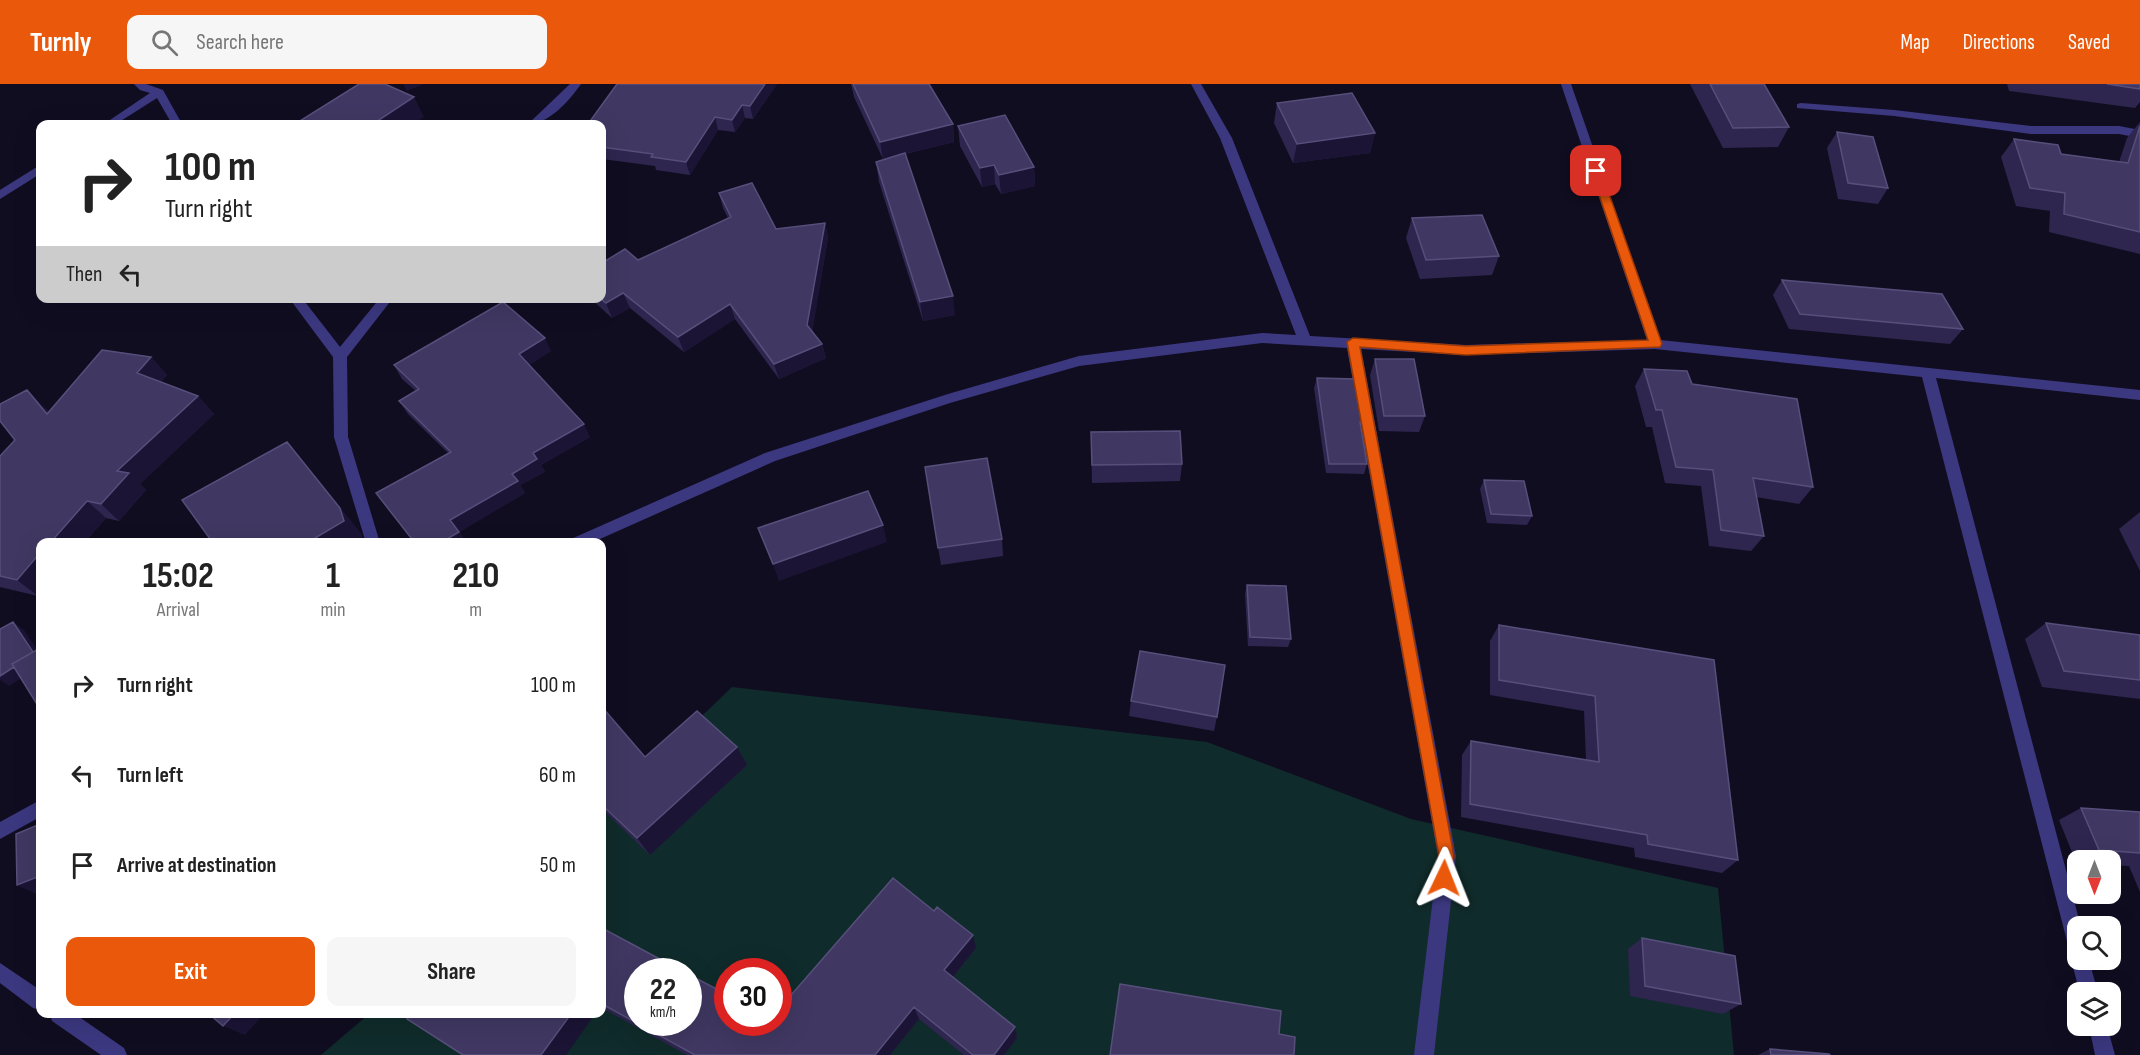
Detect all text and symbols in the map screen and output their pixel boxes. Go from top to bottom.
search box [127,15,547,69]
text: Turnly [30,26,91,59]
icon: search [148,26,181,59]
text: Search here [196,29,284,56]
text: Map [1900,30,1930,55]
text: Directions [1963,30,2035,55]
text: Saved [2068,30,2110,55]
text: 100 m [165,142,256,193]
icon: right [66,144,144,222]
pin [1570,145,1621,196]
icon: arrive [1579,154,1612,187]
text: Turn right [165,193,252,225]
icon: left [114,258,147,291]
text: Then [66,261,102,288]
text: 15:02 [143,555,214,598]
text: 1 [326,555,340,598]
text: 210 [452,555,499,598]
text: Arrival [157,598,200,622]
text: min [320,598,346,622]
text: m [469,598,482,622]
icon: right [66,669,99,702]
text: Turn right [117,672,193,699]
text: 100 m [531,672,576,699]
icon: left [66,759,99,792]
text: Turn left [117,762,183,789]
text: 60 m [539,762,576,789]
position arrow [1412,846,1476,910]
icon: arrive [66,849,99,882]
north arrow [2067,850,2121,904]
map controls [2067,850,2121,1036]
text: Arrive at destination [117,852,276,879]
text: 50 m [540,852,576,879]
button: search [2067,916,2121,970]
button: Exit [66,937,315,1006]
button: Share [327,937,576,1006]
speed limit sign: 30 [714,958,792,1036]
text: 22 [650,972,676,1008]
button: layers [2067,982,2121,1036]
text: km/h [650,1003,676,1022]

